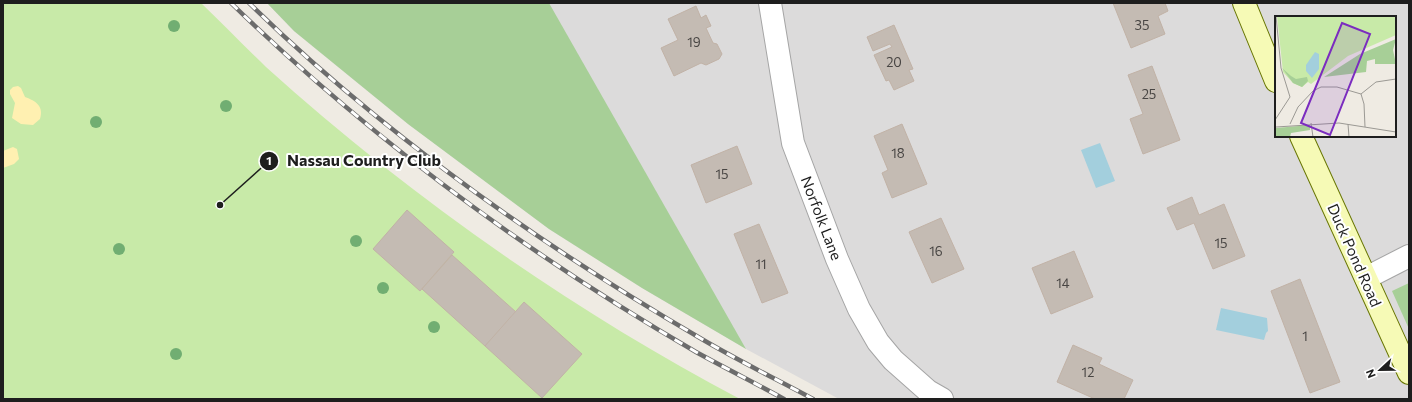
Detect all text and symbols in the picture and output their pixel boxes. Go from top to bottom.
inset map [1275,16,1396,137]
house number: 35 [1135,17,1149,33]
house number: 19 [687,34,701,50]
house number: 20 [886,54,902,70]
house number: 25 [1142,86,1156,102]
house number: 18 [891,145,905,161]
callout: Nassau Country Club [259,147,449,175]
text: Nassau Country Club [287,150,441,169]
text: 1 [266,153,272,167]
house number: 15 [715,166,729,182]
street label: Norfolk Lane [798,173,846,263]
street label: Duck Pond Road [1324,201,1386,309]
house number: 15 [1214,235,1228,251]
house number: 16 [929,243,943,259]
house number: 11 [755,256,767,272]
house number: 14 [1056,275,1070,291]
house number: 1 [1302,328,1308,344]
north arrow [1360,350,1400,390]
house number: 12 [1082,364,1094,380]
text: N [1363,368,1378,380]

